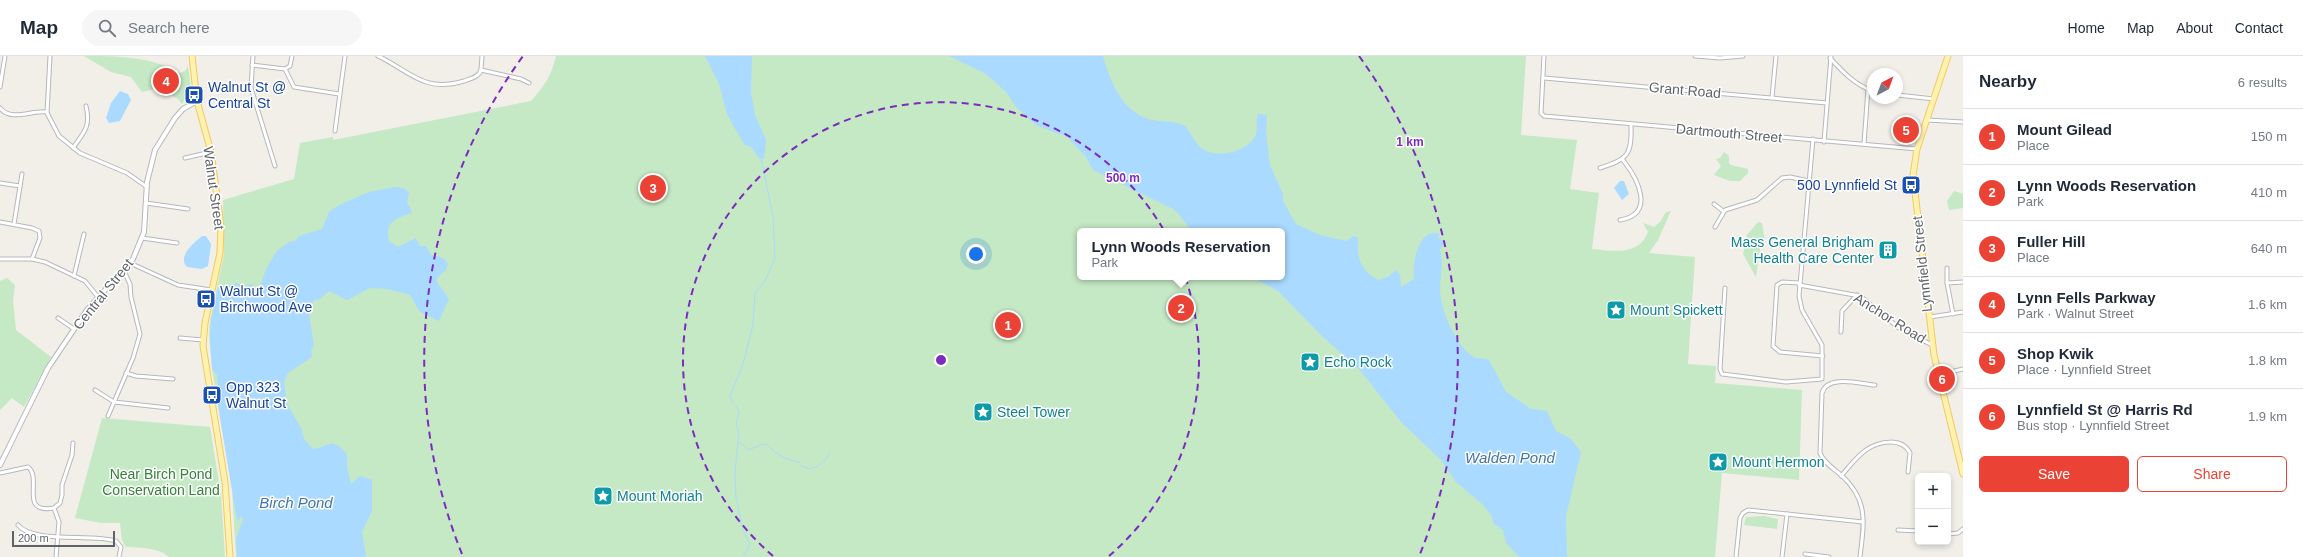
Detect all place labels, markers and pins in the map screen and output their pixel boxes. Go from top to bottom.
pin: 4 [153,66,179,96]
place label: Walnut St @ Central St [208,79,286,111]
bus stop icon: Walnut St @ Central St [183,84,205,106]
pin: 5 [1893,115,1919,145]
pin: 3 [640,173,666,203]
bus stop icon: 500 Lynnfield St [1900,174,1922,196]
place label: 500 Lynnfield St [1797,177,1897,193]
place label: Mass General Brigham Health Care Center [1731,234,1874,266]
building icon: Mass General Brigham Health Care Center [1877,239,1899,261]
place label: Walnut St @ Birchwood Ave [220,283,313,315]
bus stop icon: Walnut St @ Birchwood Ave [195,288,217,310]
pin: 2 [1168,293,1194,323]
place icon: Mount Spickett [1605,299,1627,321]
place label: Mount Spickett [1630,302,1723,318]
pin: 1 [995,310,1021,340]
place icon: Echo Rock [1299,351,1321,373]
centre of rings [934,353,948,367]
place label: Echo Rock [1324,354,1393,370]
pin: 6 [1929,364,1955,394]
place label: Opp 323 Walnut St [226,379,286,411]
bus stop icon: Opp 323 Walnut St [201,384,223,406]
place icon: Steel Tower [972,401,994,423]
place label: Steel Tower [997,404,1070,420]
place icon: Mount Hermon [1707,451,1729,473]
place label: Mount Hermon [1732,454,1825,470]
place icon: Mount Moriah [592,485,614,507]
place label: Mount Moriah [617,488,703,504]

